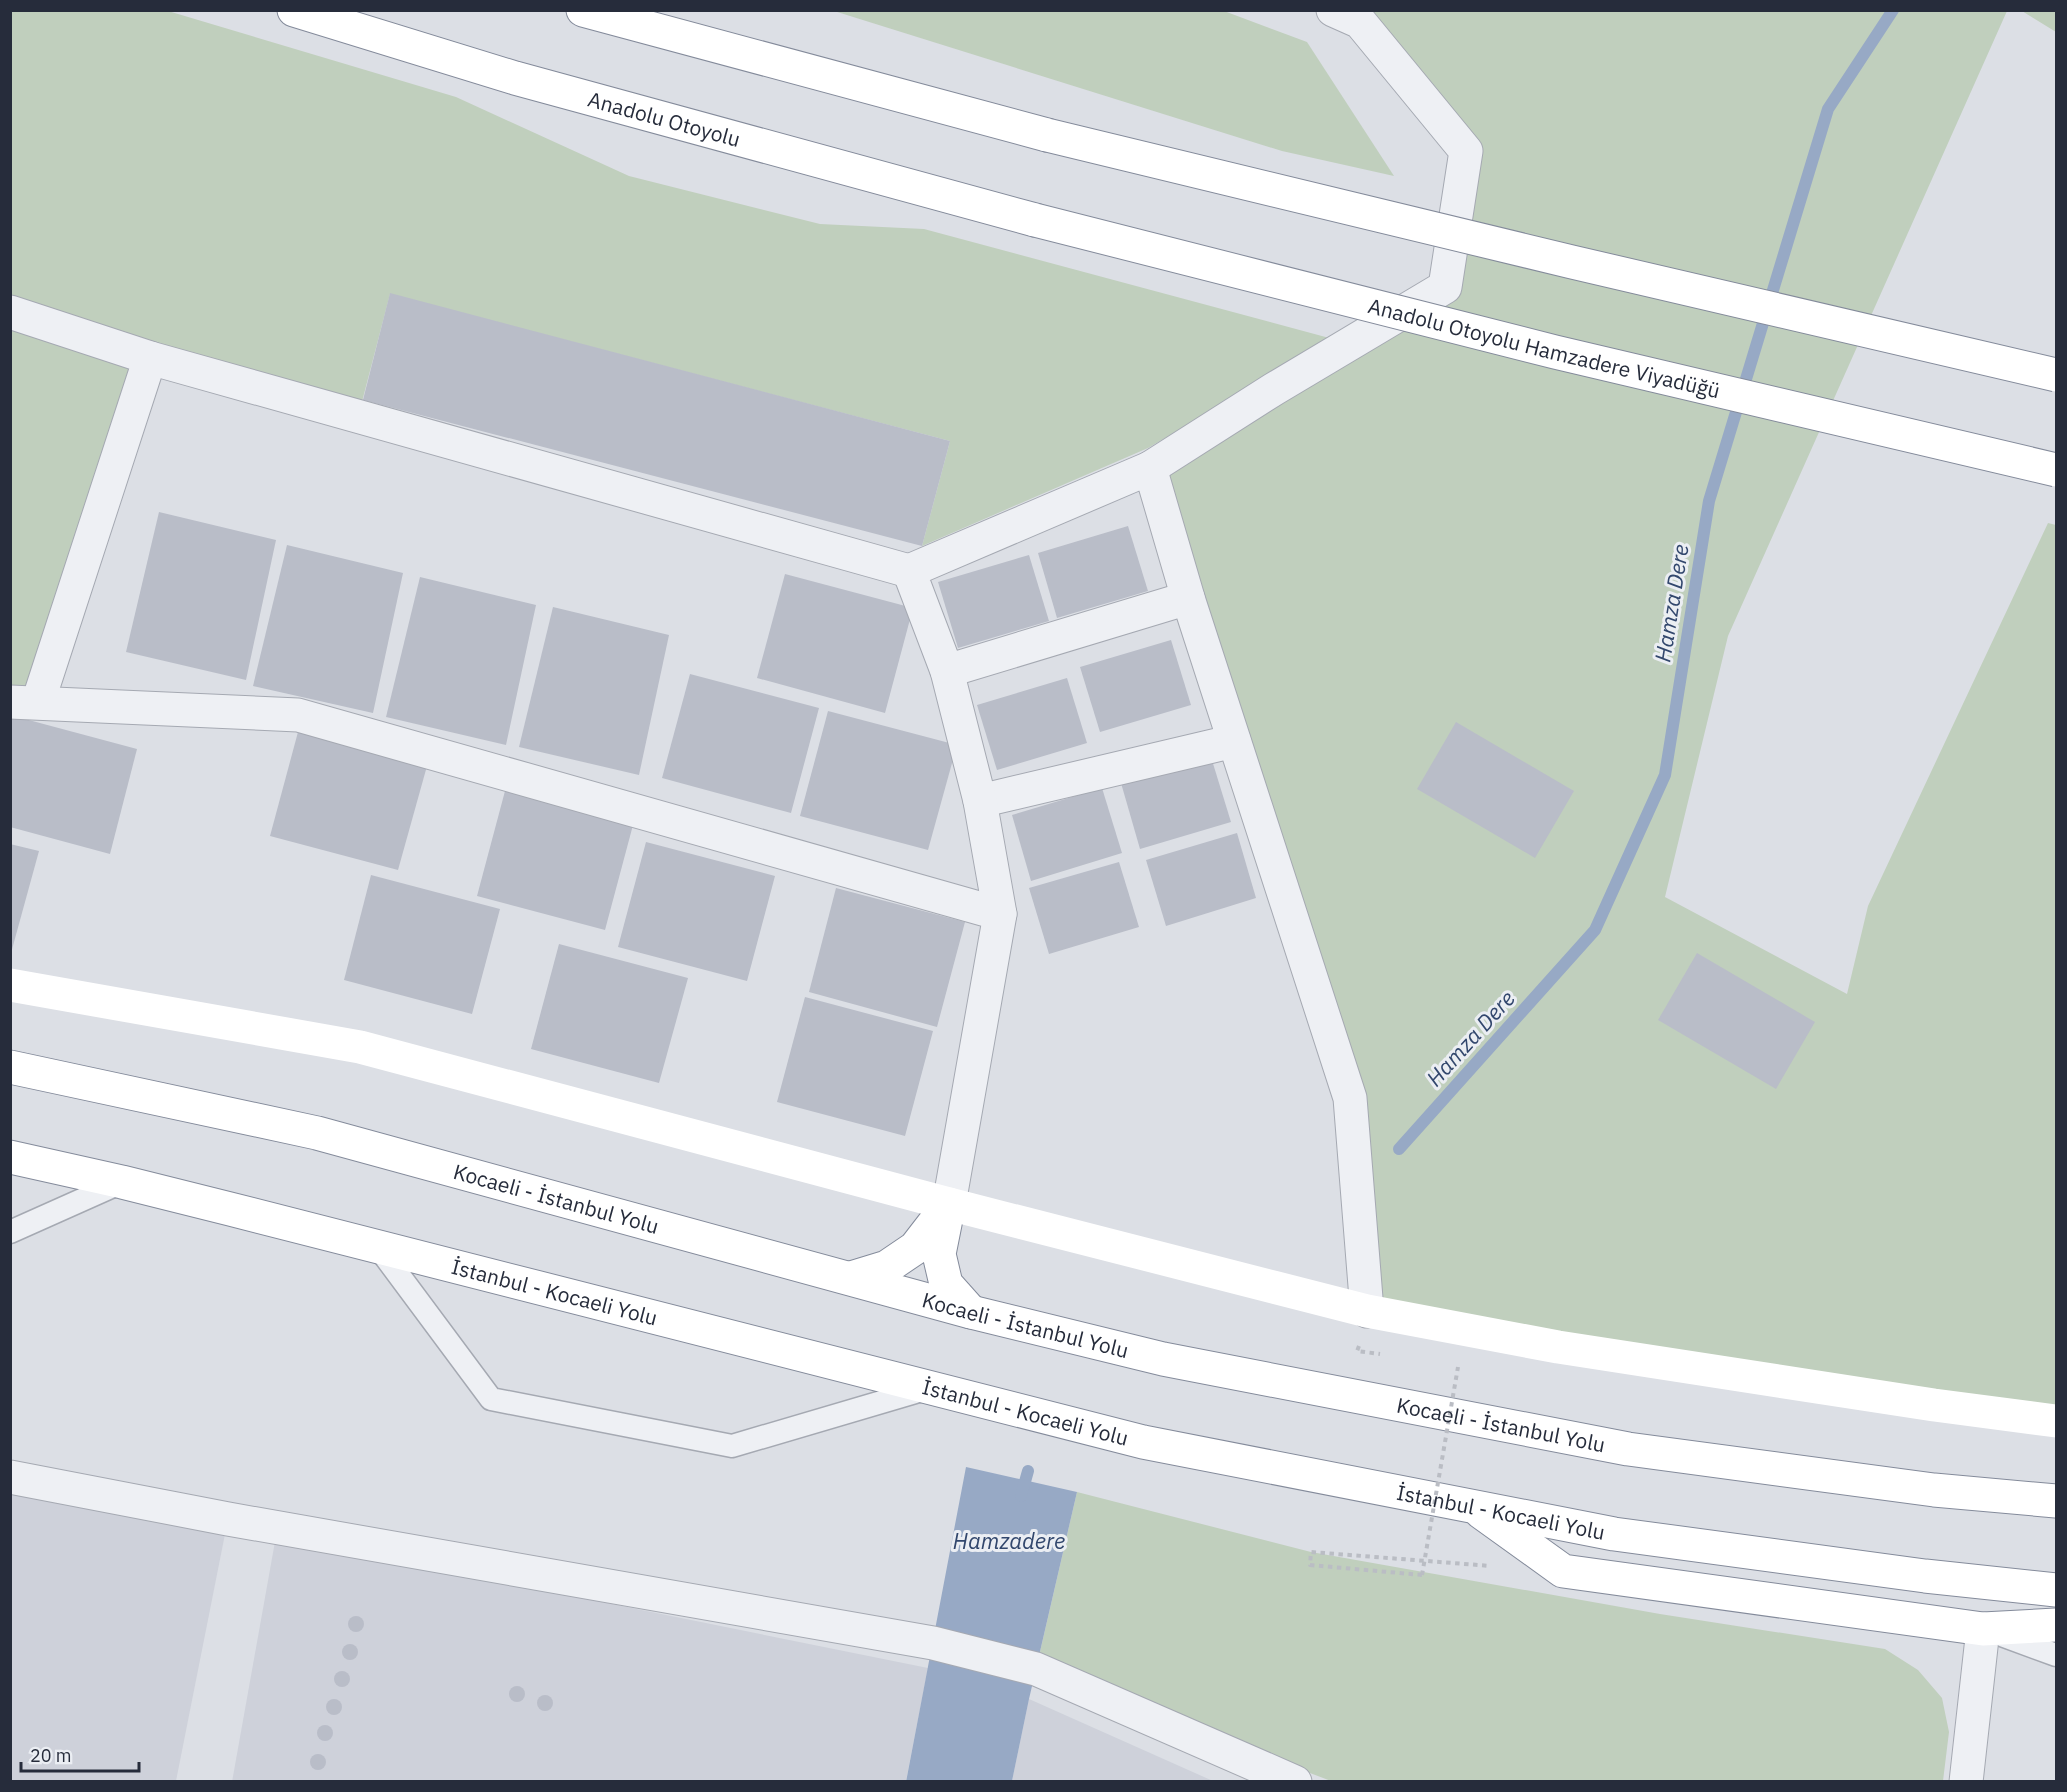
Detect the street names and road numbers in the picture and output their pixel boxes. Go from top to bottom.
street label: Anadolu Otoyolu [585,85,744,153]
street label: Anadolu Otoyolu Hamzadere Viyadüğü [1365,291,1723,404]
street label: Kocaeli - İstanbul Yolu [450,1157,662,1240]
street label: İstanbul - Kocaeli Yolu [448,1252,661,1332]
street label: Kocaeli - İstanbul Yolu [919,1285,1132,1364]
street label: İstanbul - Kocaeli Yolu [919,1372,1132,1452]
street label: Kocaeli - İstanbul Yolu [1394,1391,1608,1458]
street label: İstanbul - Kocaeli Yolu [1394,1478,1608,1546]

